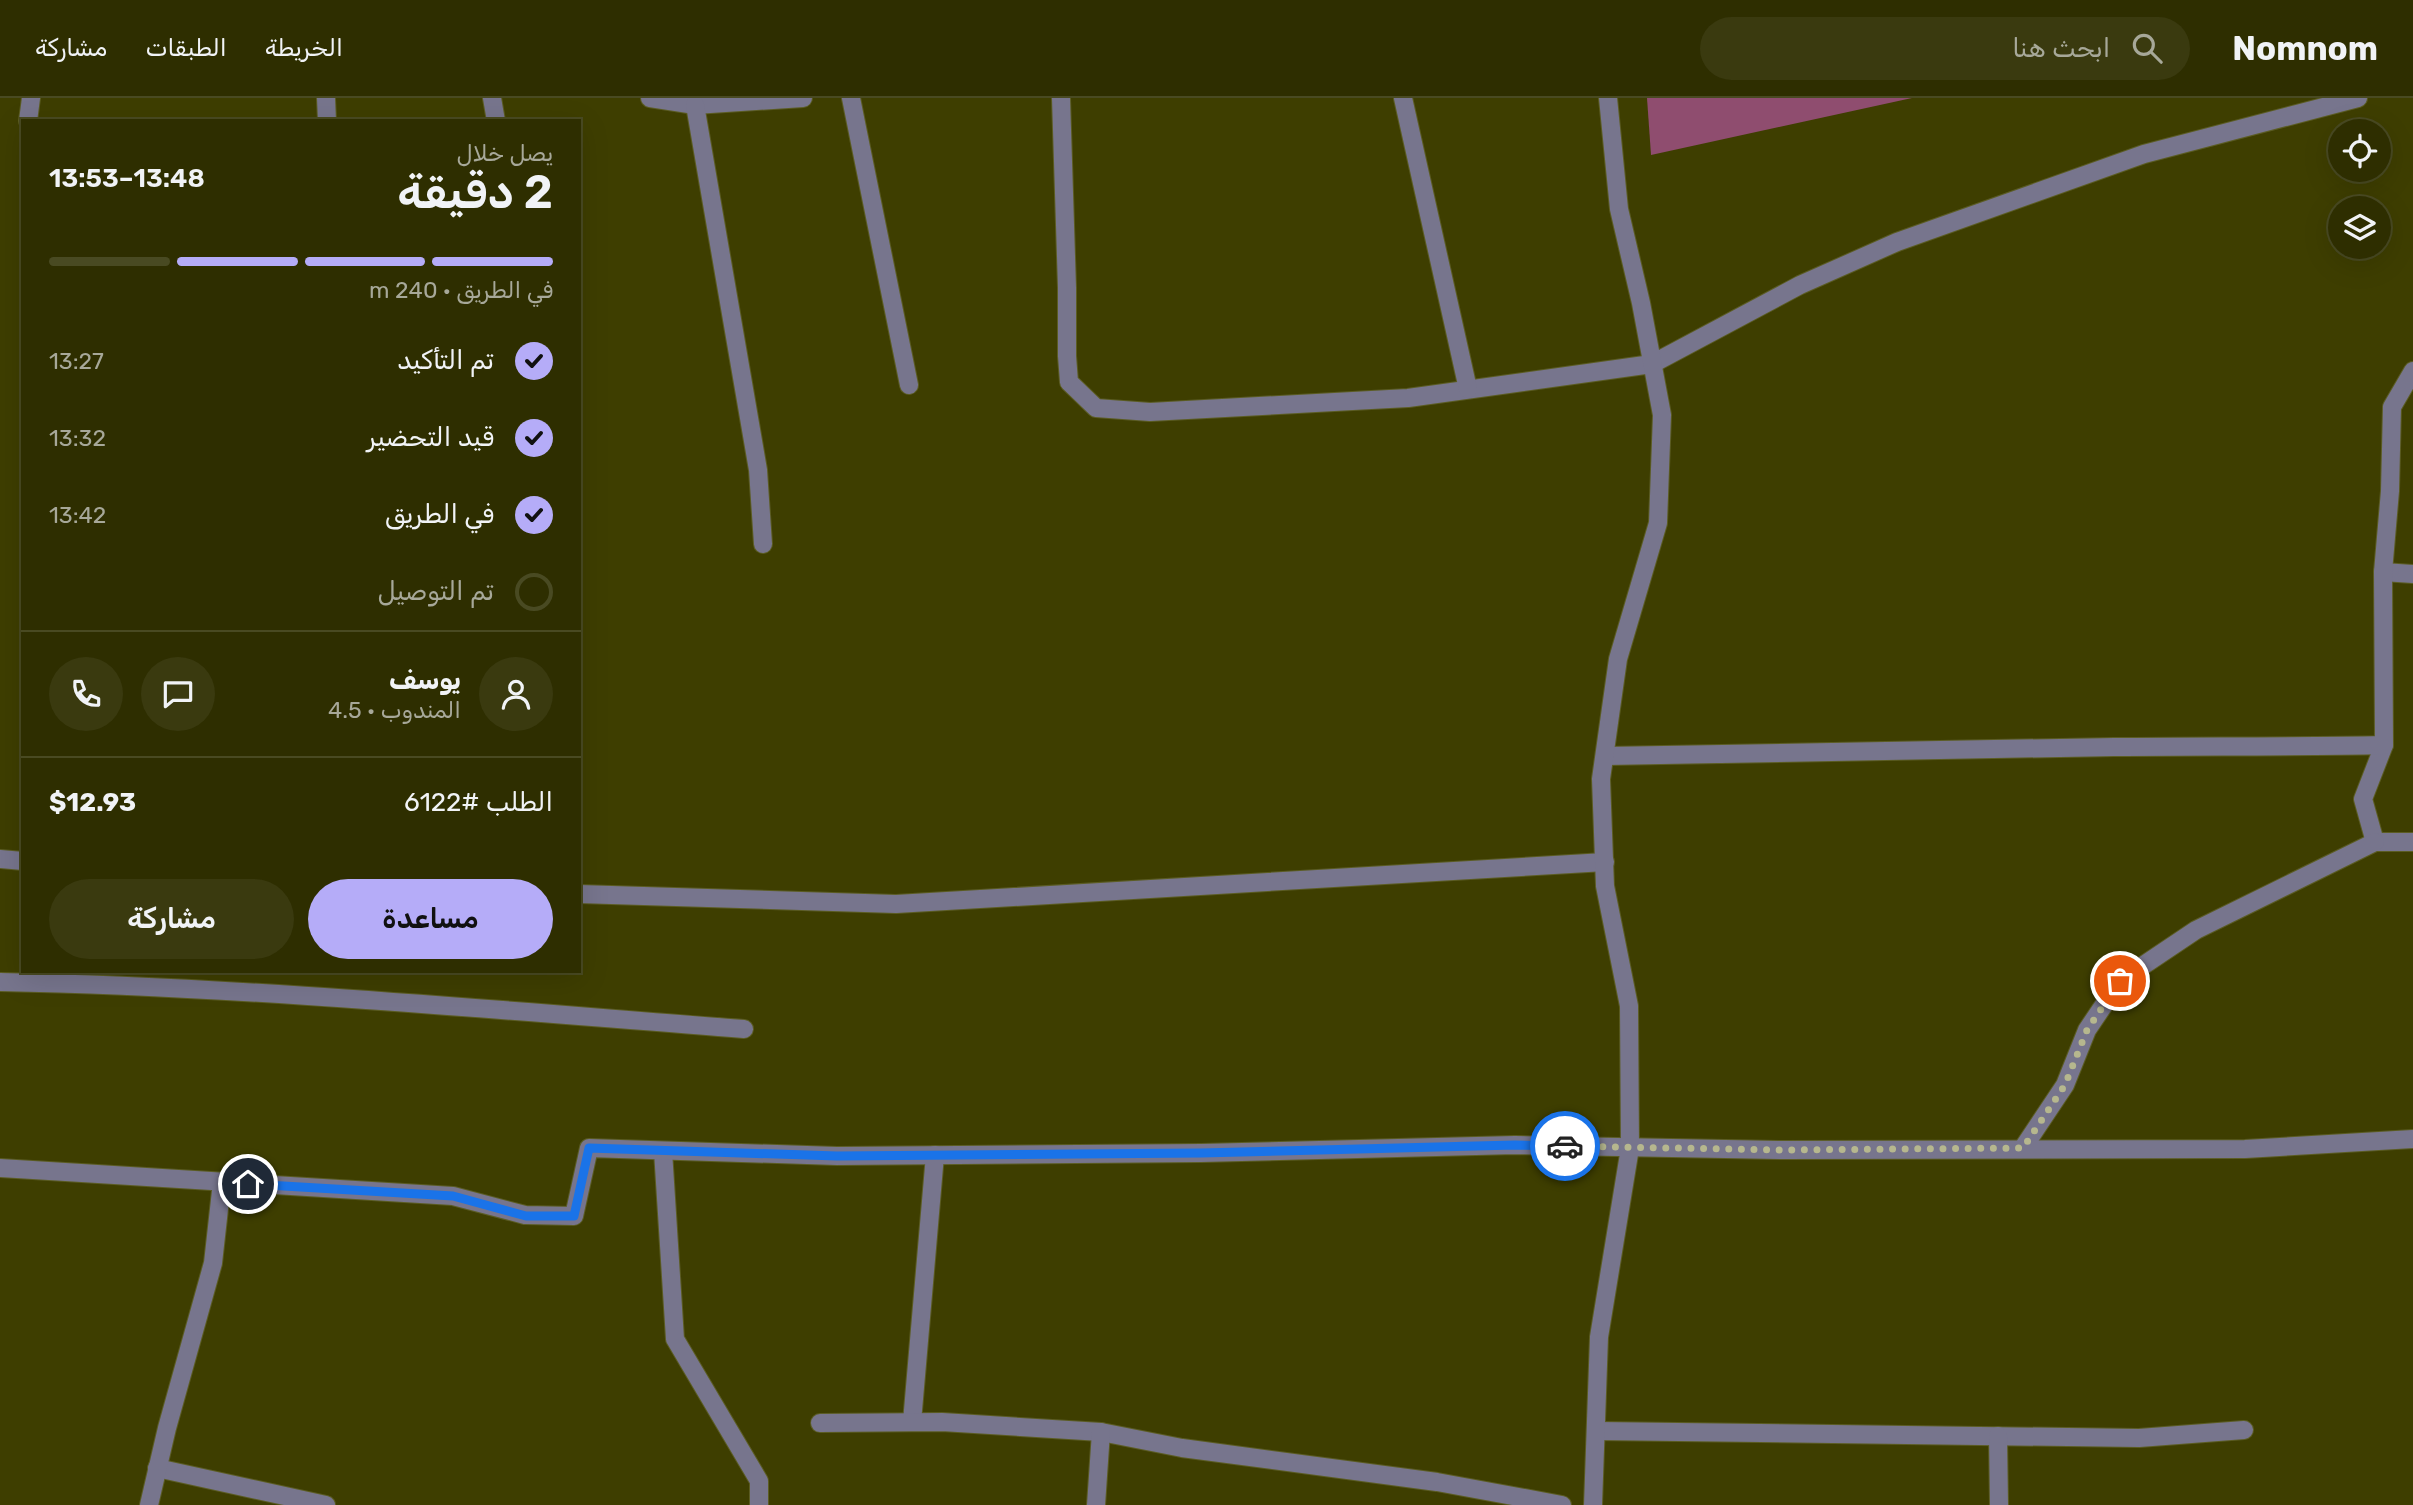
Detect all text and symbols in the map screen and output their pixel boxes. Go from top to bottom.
search box [1700,17,2190,80]
icon: search [2128,29,2166,67]
text: Nomnom [2232,29,2378,68]
text: ابحث هنا [2012,33,2110,64]
text: مشاركة [35,34,107,62]
text: الطبقات [145,34,227,62]
text: الخريطة [265,34,343,62]
map controls [2328,119,2391,259]
button: locate [2328,119,2391,182]
text: يصل خلال [457,139,553,167]
text: 13:48–13:53 [49,163,205,194]
text: 2 دقيقة [397,165,553,220]
button: layers [2328,196,2391,259]
text: في الطريق · 240 m [369,276,553,304]
icon: check [515,342,553,380]
text: تم التأكيد [397,345,494,376]
text: 13:27 [49,347,104,375]
icon: check [515,419,553,457]
text: قيد التحضير [367,422,494,453]
text: 13:32 [49,424,106,452]
icon: check [515,496,553,534]
text: في الطريق [385,499,494,530]
text: 13:42 [49,501,106,529]
text: تم التوصيل [377,576,494,607]
button: phone [49,657,123,731]
button: chat [141,657,215,731]
button: person [479,657,553,731]
text: يوسف [389,665,461,696]
text: المندوب · 4.5 [328,696,461,724]
text: $12.93 [49,787,136,818]
text: الطلب #6122 [404,787,553,818]
button: مشاركة [49,879,294,959]
button: مساعدة [308,879,553,959]
pin [2090,951,2150,1011]
icon: bag [2101,962,2139,1000]
courier [1530,1111,1600,1181]
icon: car [1546,1127,1584,1165]
pin [218,1154,278,1214]
icon: home [229,1165,267,1203]

